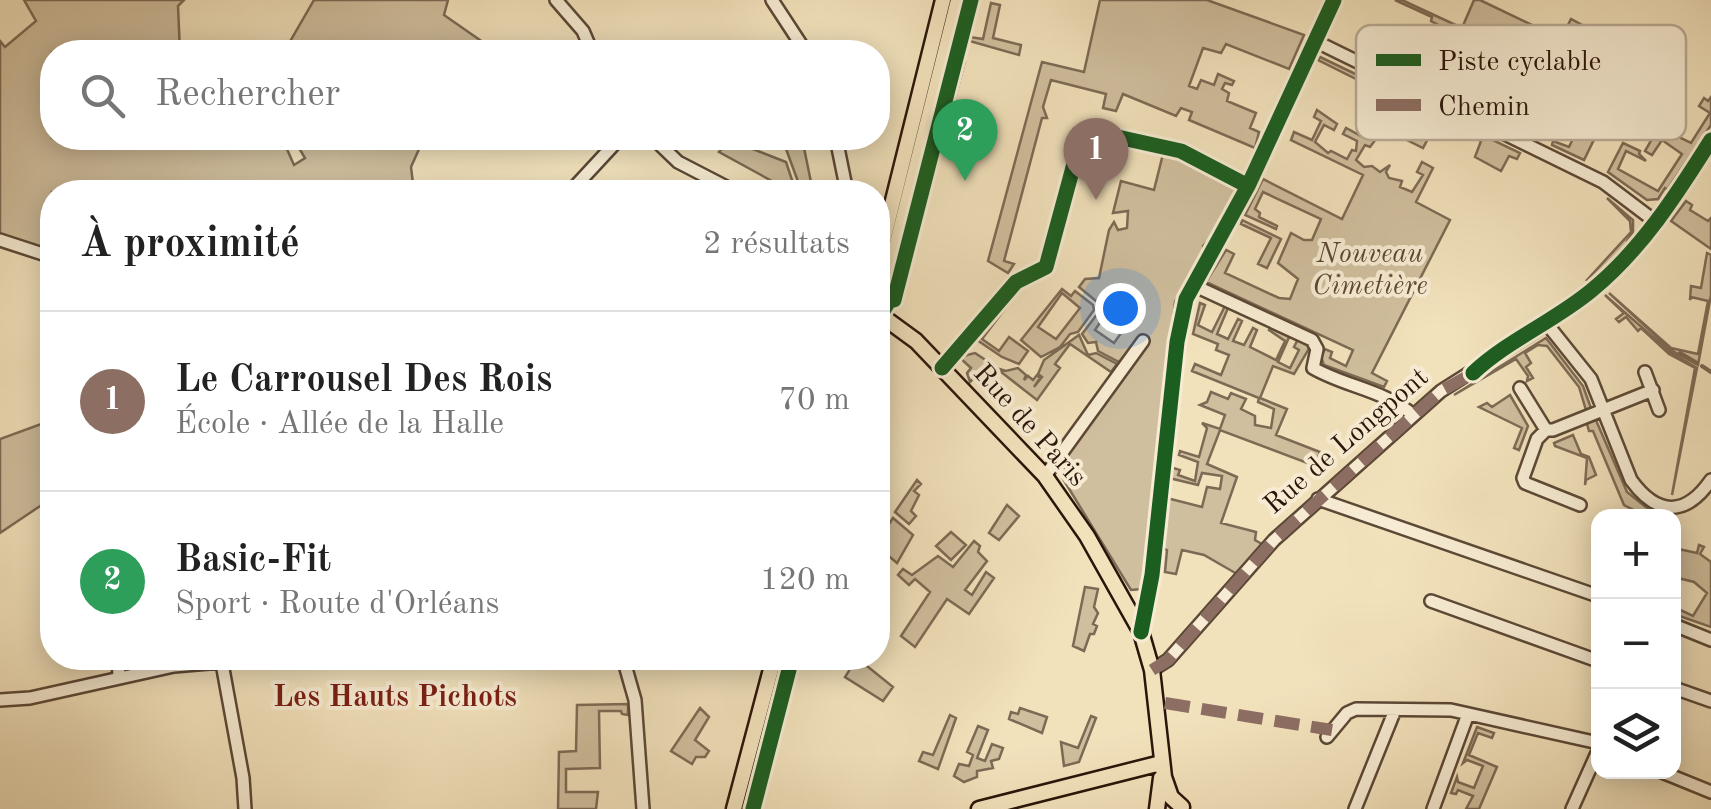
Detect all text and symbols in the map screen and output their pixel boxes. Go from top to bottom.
legend [1356,25,1686,140]
search box [40,40,890,150]
text: Piste cyclable [1438,49,1601,77]
icon: search [75,68,130,123]
text: Rechercher [155,76,340,114]
text: Chemin [1438,94,1530,122]
pin: 2 [932,99,998,181]
pin: 1 [1064,118,1128,200]
text: À proximité [80,224,300,266]
text: 2 résultats [703,229,850,261]
park label: Nouveau Cimetière [1312,241,1428,301]
your location [1095,283,1146,334]
street label: Rue de Paris [967,359,1091,493]
text: Le Carrousel Des Rois [175,362,552,400]
street label: Rue de Longpont [1260,363,1434,521]
text: 1 [103,385,122,417]
text: 70 m [779,385,850,417]
text: École · Allée de la Halle [175,409,504,441]
map controls [1591,509,1681,779]
button: + [1591,509,1681,599]
text: Basic-Fit [175,542,331,580]
text: 2 [103,565,122,597]
text: 120 m [760,565,850,597]
text: Sport · Route d'Orléans [175,589,499,621]
button: − [1591,599,1681,689]
district label: Les Hauts Pichots [273,683,517,713]
button: layers [1591,689,1681,779]

